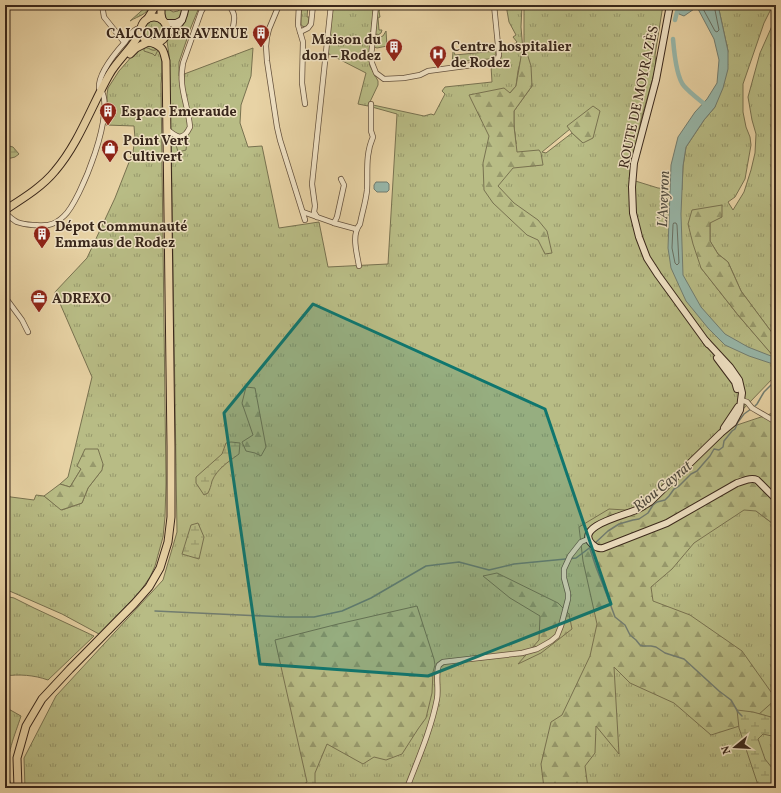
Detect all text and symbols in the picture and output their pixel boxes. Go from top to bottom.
building icon: CALCOMIER AVENUE [251,23,271,48]
street label: ROUTE DE MOYRAZÈS [614,24,664,171]
place label: CALCOMIER AVENUE [106,25,248,44]
place label: Maison du don – Rodez [302,31,381,66]
building icon: Maison du don – Rodez [384,37,404,62]
place label: Centre hospitalier de Rodez [451,38,572,73]
hospital icon: Centre hospitalier de Rodez [428,44,448,69]
building icon: Espace Emeraude [98,101,118,126]
place label: Espace Emeraude [121,103,237,122]
place label: Point Vert Cultivert [123,132,189,167]
shop icon: Point Vert Cultivert [100,138,120,163]
water label: L'Aveyron [653,170,676,228]
place label: Dépot Communauté Emmaus de Rodez [55,218,187,253]
building icon: Dépot Communauté Emmaus de Rodez [32,224,52,249]
office icon: ADREXO [29,288,49,313]
place label: ADREXO [52,290,111,309]
water label: Riou Cayrat [629,456,698,518]
north arrow [715,727,755,767]
text: N [719,744,735,756]

